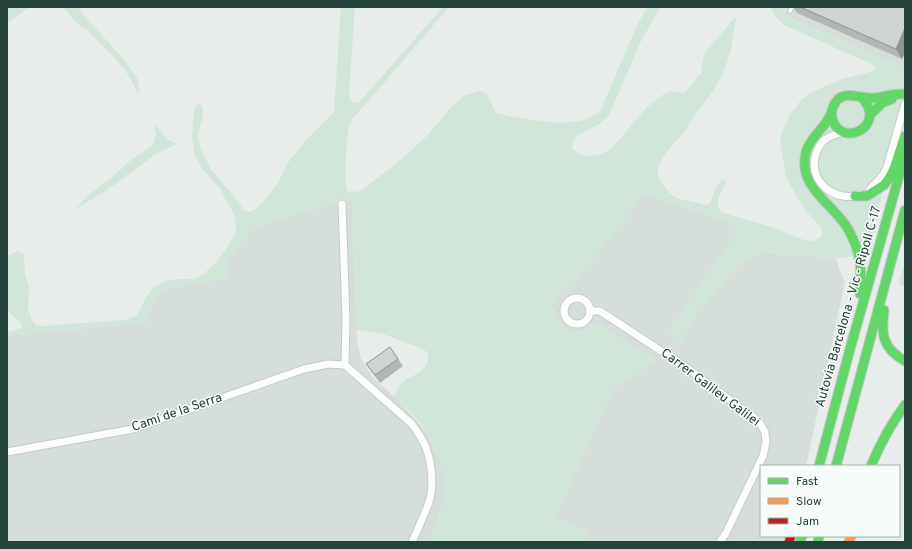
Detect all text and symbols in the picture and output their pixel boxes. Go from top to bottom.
street label: Autovia Barcelona - Vic - Ripoll C-17 [813,204,886,409]
street label: Carrer Galileu Galilei [657,346,763,430]
street label: Camí de la Serra [130,390,224,436]
legend [760,465,900,537]
text: Fast [796,474,818,490]
text: Slow [796,494,822,510]
text: Jam [796,514,819,530]

